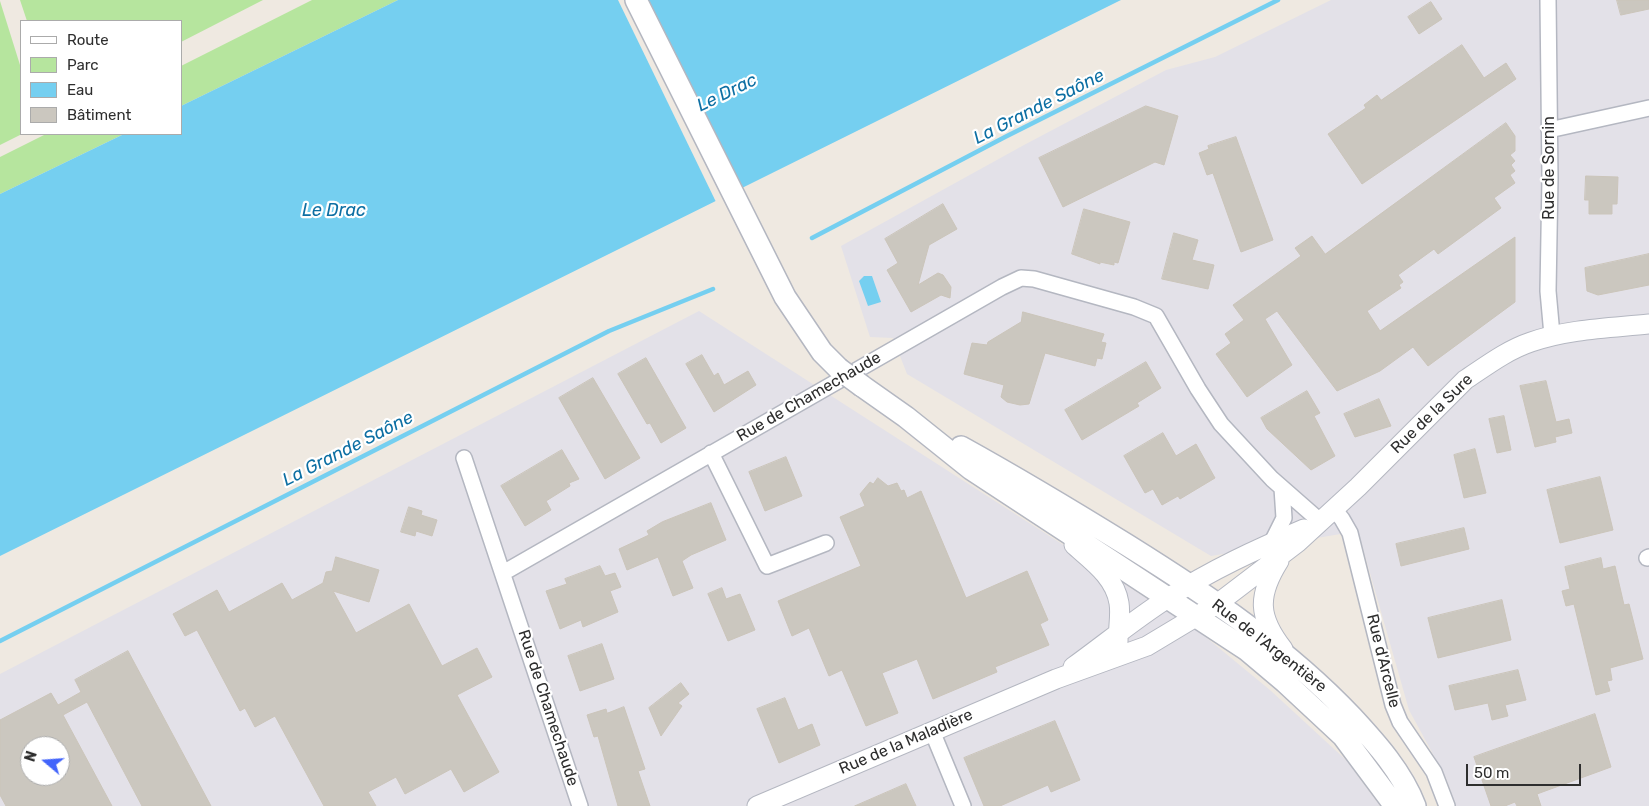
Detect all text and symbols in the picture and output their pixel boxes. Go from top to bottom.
legend [20,20,182,135]
text: Route [67,31,109,49]
text: Parc [67,56,99,74]
water label: La Grande Saône [970,65,1108,149]
water label: Le Drac [693,69,761,117]
text: Eau [67,81,93,99]
text: Bâtiment [67,106,131,124]
street label: Rue de Sornin [1539,116,1559,220]
water label: Le Drac [302,200,366,222]
street label: Rue de Chamechaude [733,348,885,446]
street label: Rue de la Sure [1387,370,1477,458]
water label: La Grande Saône [279,407,417,491]
street label: Rue de l'Argentière [1208,595,1330,697]
street label: Rue d'Arcelle [1362,612,1404,710]
street label: Rue de Chamechaude [514,627,582,789]
street label: Rue de la Maladière [836,705,976,779]
north arrow [20,736,70,786]
text: N [22,749,41,764]
scale bar [1469,754,1584,786]
text: 50 m [1474,764,1509,782]

